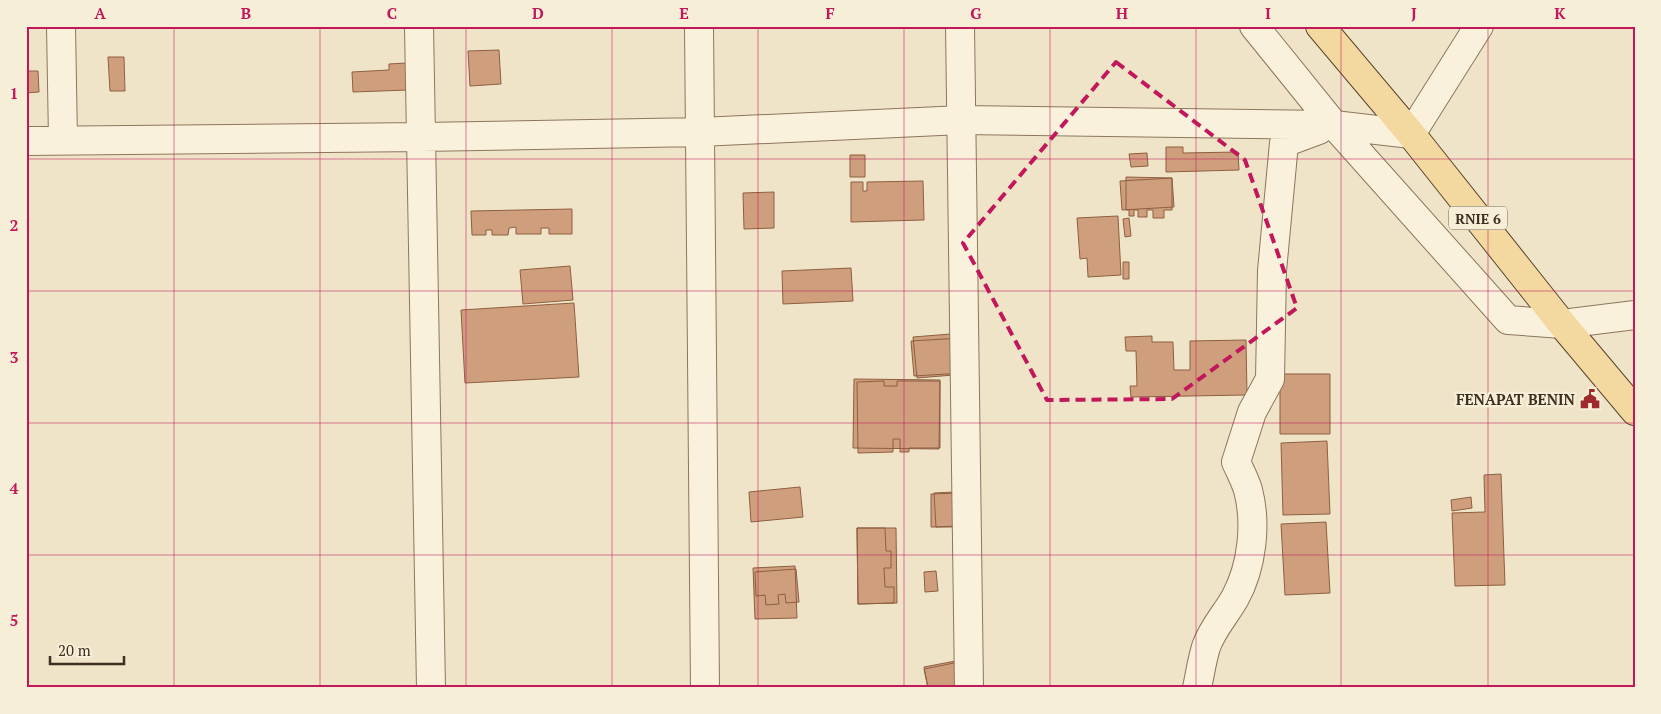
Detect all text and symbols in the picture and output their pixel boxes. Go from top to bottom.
text: A [94,2,106,24]
text: B [241,2,251,24]
text: C [387,2,397,24]
text: D [532,2,544,24]
text: E [679,2,689,24]
text: F [825,2,835,24]
text: G [970,2,982,24]
text: H [1116,2,1128,24]
text: I [1265,2,1271,24]
text: J [1411,2,1417,24]
text: K [1554,2,1566,24]
text: 1 [9,82,19,104]
road number: RNIE 6 [1449,207,1507,230]
text: 2 [9,214,19,236]
text: 3 [9,346,19,368]
public building icon: FENAPAT BENIN [1579,388,1601,410]
place label: FENAPAT BENIN [1456,389,1576,409]
text: 4 [9,477,19,499]
text: 5 [9,609,19,631]
scale bar [50,634,124,666]
text: 20 m [58,640,91,660]

